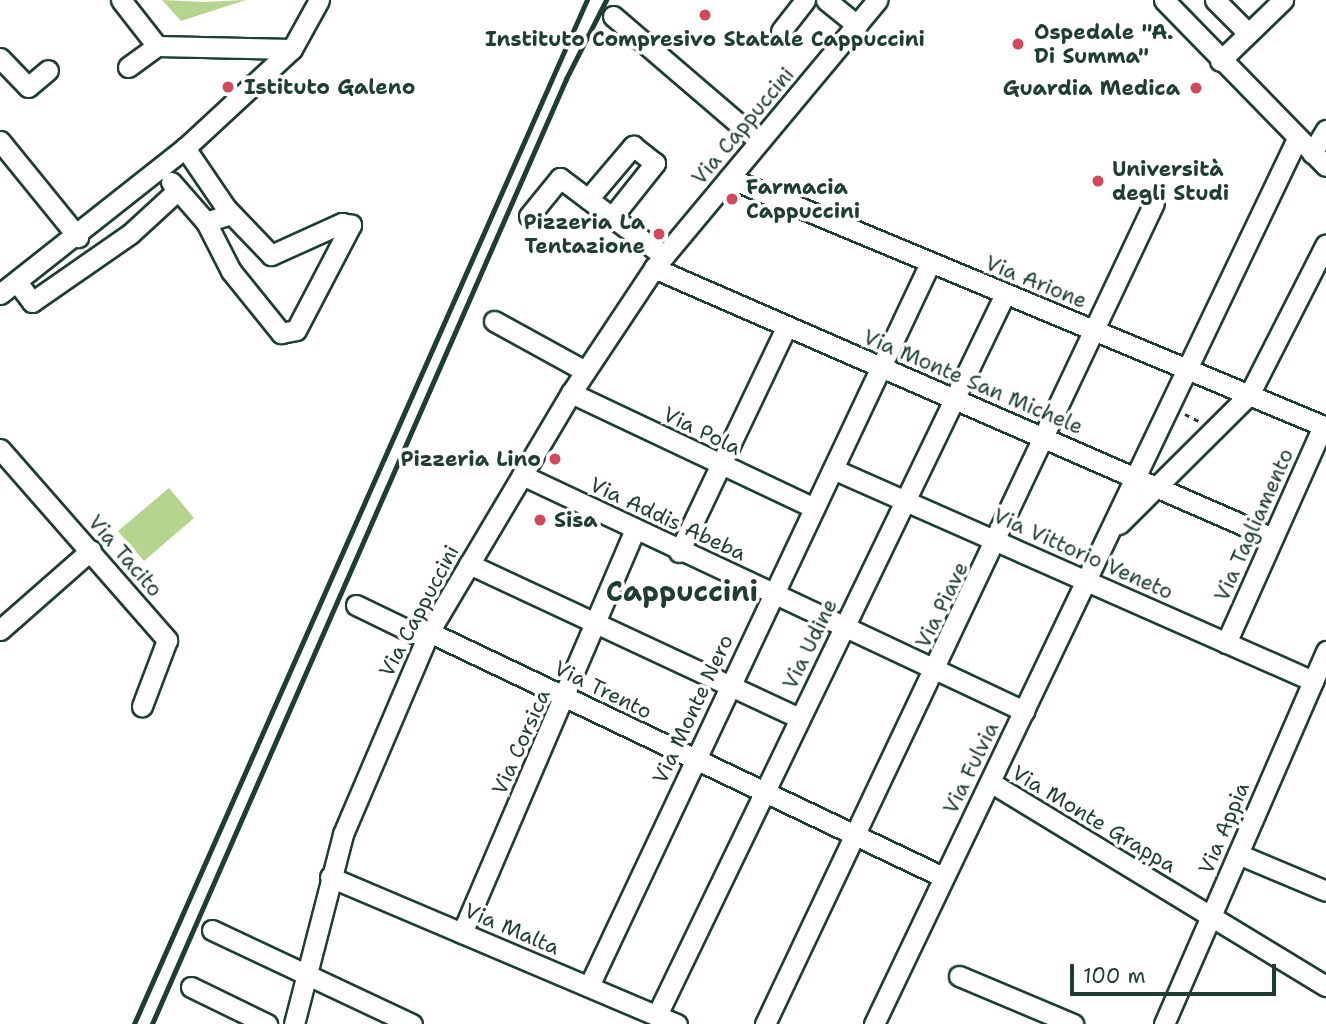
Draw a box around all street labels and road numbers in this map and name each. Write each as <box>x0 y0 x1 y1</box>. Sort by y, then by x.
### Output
street label: Via Cappuccini <box>687 62 799 190</box>
street label: Via Arione <box>982 250 1090 314</box>
street label: Via Monte San Michele <box>859 324 1087 440</box>
street label: Via Pola <box>659 401 745 461</box>
street label: Via Tagliamento <box>1209 445 1299 605</box>
street label: Via Addis Abeba <box>586 472 750 566</box>
street label: Via Vittorio Veneto <box>989 503 1177 605</box>
street label: Via Tacito <box>83 510 167 602</box>
street label: Via Cappuccini <box>374 541 464 681</box>
street label: Via Piave <box>910 558 974 652</box>
street label: Via Udine <box>777 595 843 693</box>
street label: Via Monte Nero <box>647 630 739 788</box>
street label: Via Trento <box>550 656 656 724</box>
street label: Via Corsica <box>487 685 555 799</box>
street label: Via Fulvia <box>938 718 1004 818</box>
street label: Via Monte Grappa <box>1007 760 1181 878</box>
street label: Via Appia <box>1193 778 1255 878</box>
street label: Via Malta <box>461 898 563 960</box>

